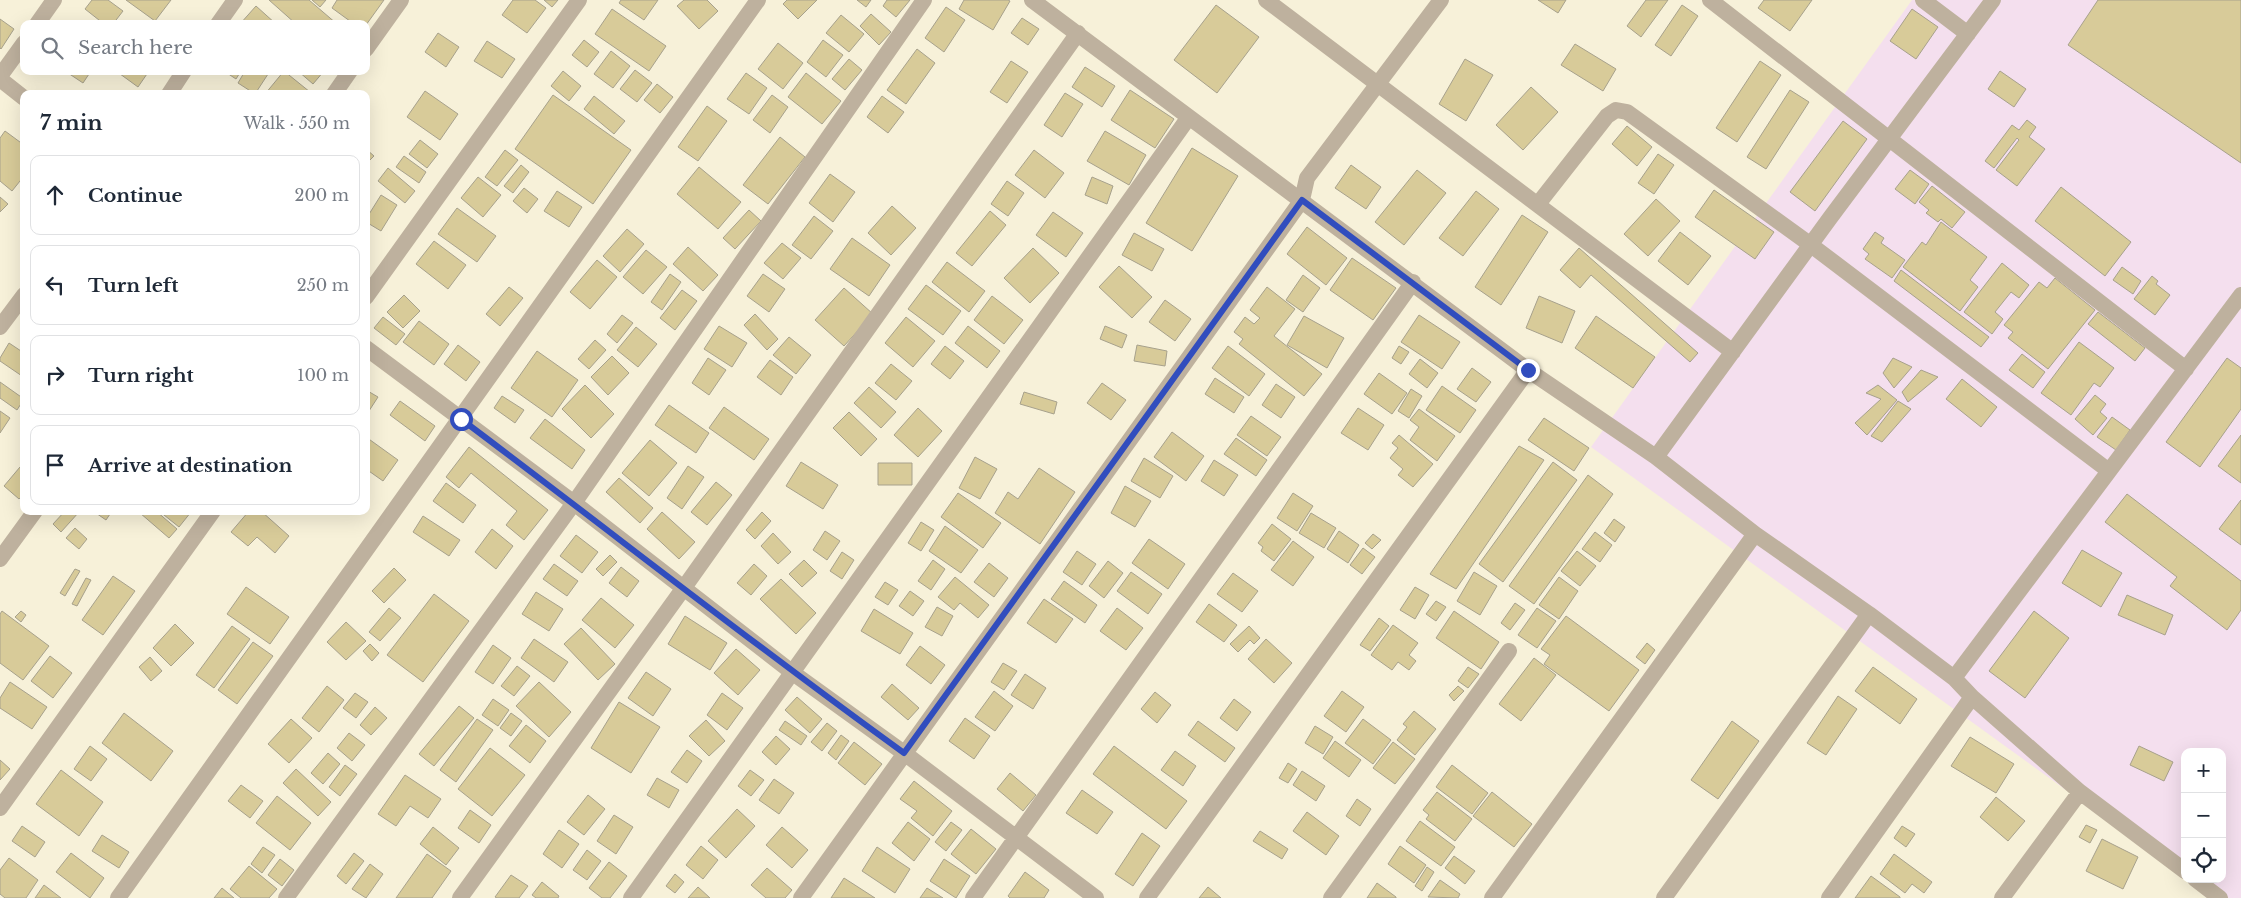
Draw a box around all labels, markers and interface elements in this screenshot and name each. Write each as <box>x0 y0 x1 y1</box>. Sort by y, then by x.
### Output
search box <box>20 20 370 75</box>
icon: search <box>38 34 66 62</box>
text: Search here <box>78 36 193 59</box>
text: 7 min <box>40 110 103 136</box>
text: Walk · 550 m <box>244 113 350 133</box>
icon: ahead <box>41 181 69 209</box>
text: Continue <box>88 184 183 207</box>
text: 200 m <box>295 185 349 205</box>
icon: left <box>41 271 69 299</box>
text: Turn left <box>88 274 179 297</box>
text: 250 m <box>297 275 349 295</box>
route end <box>1517 359 1540 382</box>
icon: right <box>41 361 69 389</box>
text: Turn right <box>88 364 194 387</box>
text: 100 m <box>297 365 349 385</box>
route start <box>450 408 473 431</box>
icon: arrive <box>41 451 69 479</box>
text: Arrive at destination <box>88 454 292 477</box>
map controls <box>2181 748 2226 883</box>
button: + <box>2181 748 2226 793</box>
button: − <box>2181 793 2226 838</box>
button: locate <box>2181 838 2226 883</box>

